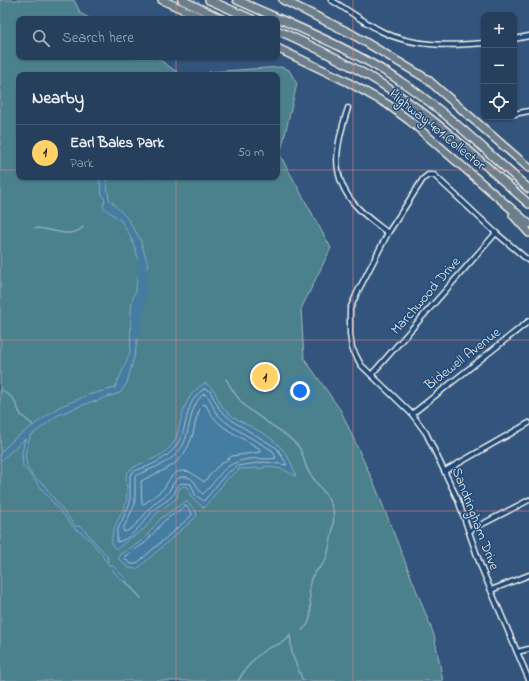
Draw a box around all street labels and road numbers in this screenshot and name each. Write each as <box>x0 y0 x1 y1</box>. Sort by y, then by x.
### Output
street label: Highway 401 Collector <box>384 84 490 177</box>
street label: Marchwood Drive <box>386 252 466 340</box>
street label: Bidewell Avenue <box>420 322 506 396</box>
street label: Sandringham Drive <box>445 465 505 574</box>

